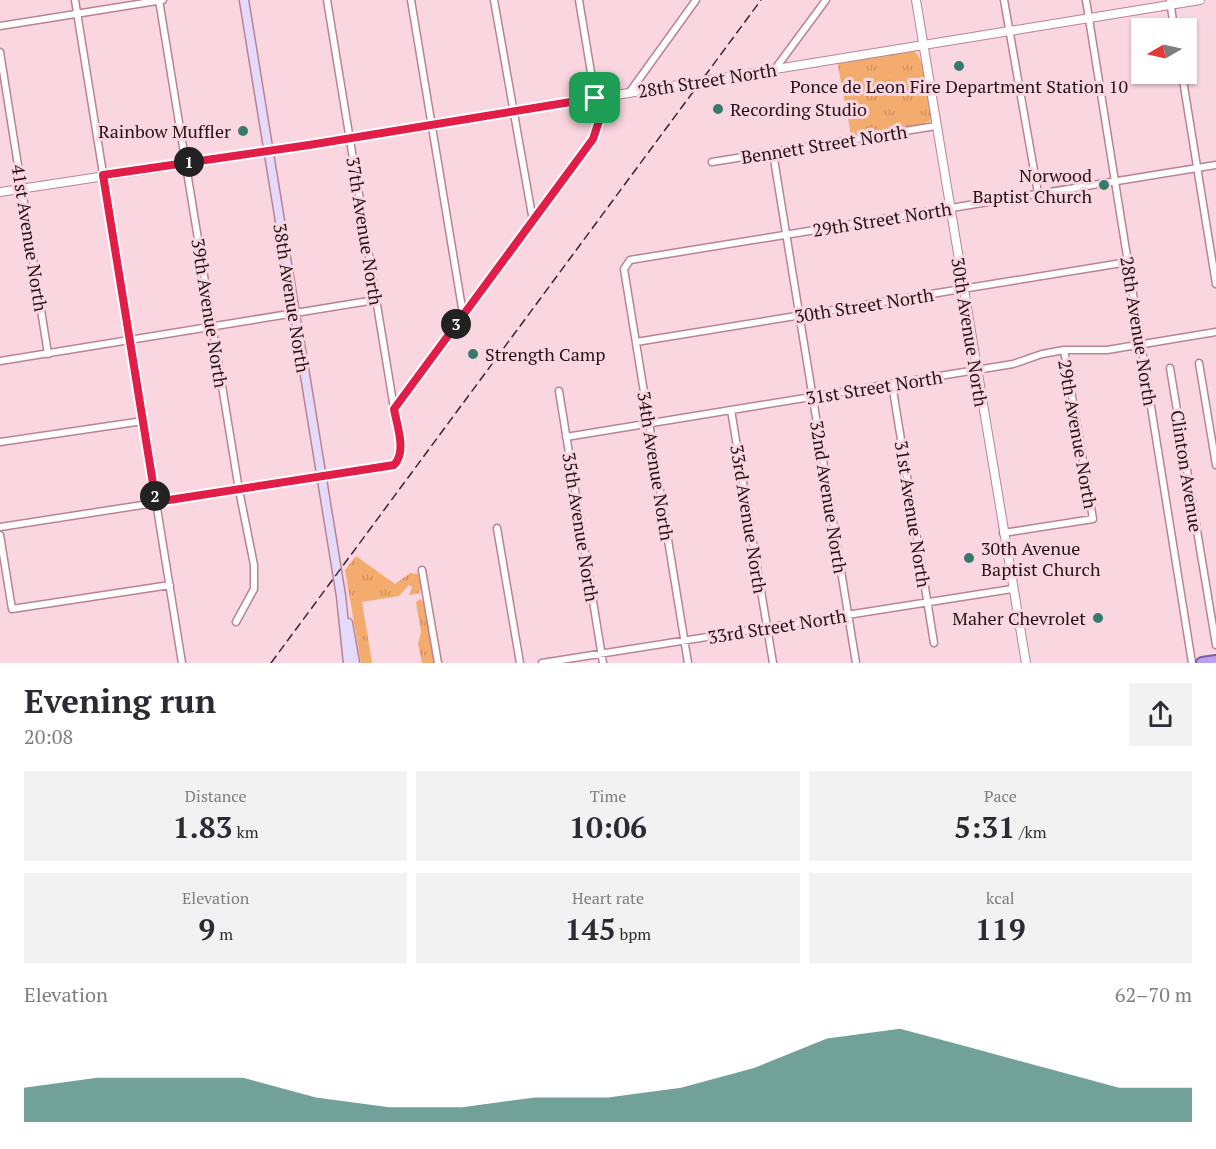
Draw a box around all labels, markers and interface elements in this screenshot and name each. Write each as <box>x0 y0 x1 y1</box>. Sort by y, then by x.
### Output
north arrow <box>1131 18 1197 84</box>
map controls <box>1131 18 1197 84</box>
street label: 28th Street North <box>636 57 779 103</box>
marker: Ponce de Leon Fire Department Station 10 <box>952 59 966 73</box>
pin <box>569 72 620 123</box>
place label: Ponce de Leon Fire Department Station 10 <box>790 74 1128 98</box>
icon: arrive <box>578 81 611 114</box>
place label: Recording Studio <box>730 97 867 121</box>
marker: Recording Studio <box>711 102 725 116</box>
place label: Rainbow Muffler <box>98 119 231 143</box>
street label: Bennett Street North <box>739 119 909 169</box>
marker: Rainbow Muffler <box>236 124 250 138</box>
pin: 1 <box>174 147 204 177</box>
text: 1 <box>184 151 194 173</box>
street label: 37th Avenue North <box>341 155 389 308</box>
street label: 41st Avenue North <box>7 163 54 314</box>
place label: Norwood Baptist Church <box>973 163 1092 208</box>
marker: Norwood Baptist Church <box>1097 178 1111 192</box>
street label: 29th Street North <box>811 196 954 242</box>
street label: 38th Avenue North <box>268 222 316 375</box>
street label: 39th Avenue North <box>186 237 234 390</box>
street label: 28th Avenue North <box>1115 255 1163 408</box>
street label: 30th Avenue North <box>946 256 994 409</box>
street label: 30th Street North <box>793 282 936 328</box>
pin: 3 <box>441 309 471 339</box>
text: 3 <box>451 313 461 335</box>
place label: Strength Camp <box>485 342 605 366</box>
marker: Strength Camp <box>466 347 480 361</box>
street label: 29th Avenue North <box>1053 358 1103 511</box>
street label: 31st Street North <box>804 364 944 410</box>
street label: 34th Avenue North <box>632 390 680 543</box>
street label: Clinton Avenue <box>1165 408 1209 534</box>
street label: 32nd Avenue North <box>805 419 853 576</box>
street label: 31st Avenue North <box>890 439 937 590</box>
street label: 33rd Avenue North <box>725 443 773 596</box>
street label: 35th Avenue North <box>557 451 605 604</box>
pin: 2 <box>140 481 170 511</box>
text: 2 <box>150 485 160 507</box>
place label: 30th Avenue Baptist Church <box>981 536 1101 581</box>
marker: 30th Avenue Baptist Church <box>962 551 976 565</box>
street label: 33rd Street North <box>706 603 849 649</box>
place label: Maher Chevrolet <box>952 606 1086 630</box>
marker: Maher Chevrolet <box>1091 611 1105 625</box>
text: Evening run <box>24 679 216 722</box>
button: share <box>1129 683 1192 746</box>
text: 20:08 <box>24 723 73 750</box>
text: Distance <box>185 785 247 807</box>
text: Time <box>590 785 626 807</box>
text: Pace <box>984 785 1017 807</box>
text: 1.83 <box>173 807 233 847</box>
text: 10:06 <box>569 807 647 847</box>
text: 5:31 <box>954 807 1015 847</box>
text: km <box>233 821 259 843</box>
text: /km <box>1015 821 1047 843</box>
text: Elevation <box>182 887 249 909</box>
text: Heart rate <box>572 887 644 909</box>
text: kcal <box>986 887 1015 909</box>
text: 9 <box>198 909 215 949</box>
text: 145 <box>565 909 616 949</box>
text: 119 <box>975 909 1026 949</box>
text: m <box>215 923 233 945</box>
text: bpm <box>616 923 651 945</box>
text: Elevation <box>24 981 108 1008</box>
text: 62–70 m <box>1115 981 1192 1008</box>

